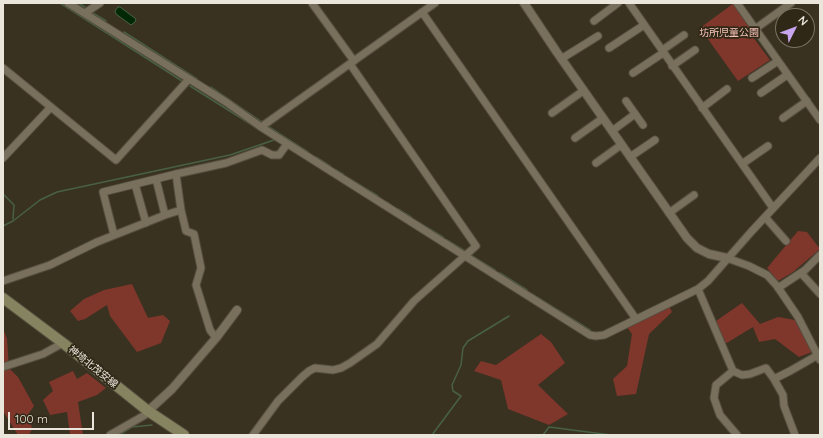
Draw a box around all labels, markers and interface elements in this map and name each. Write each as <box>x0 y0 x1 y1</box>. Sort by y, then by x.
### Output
north arrow <box>775 8 815 48</box>
text: N <box>795 13 811 28</box>
park label: 坊所児童公園 <box>699 27 759 39</box>
street label: 神埼北茂安線 <box>66 343 120 391</box>
scale bar <box>10 404 96 430</box>
text: 100 m <box>15 411 48 426</box>

